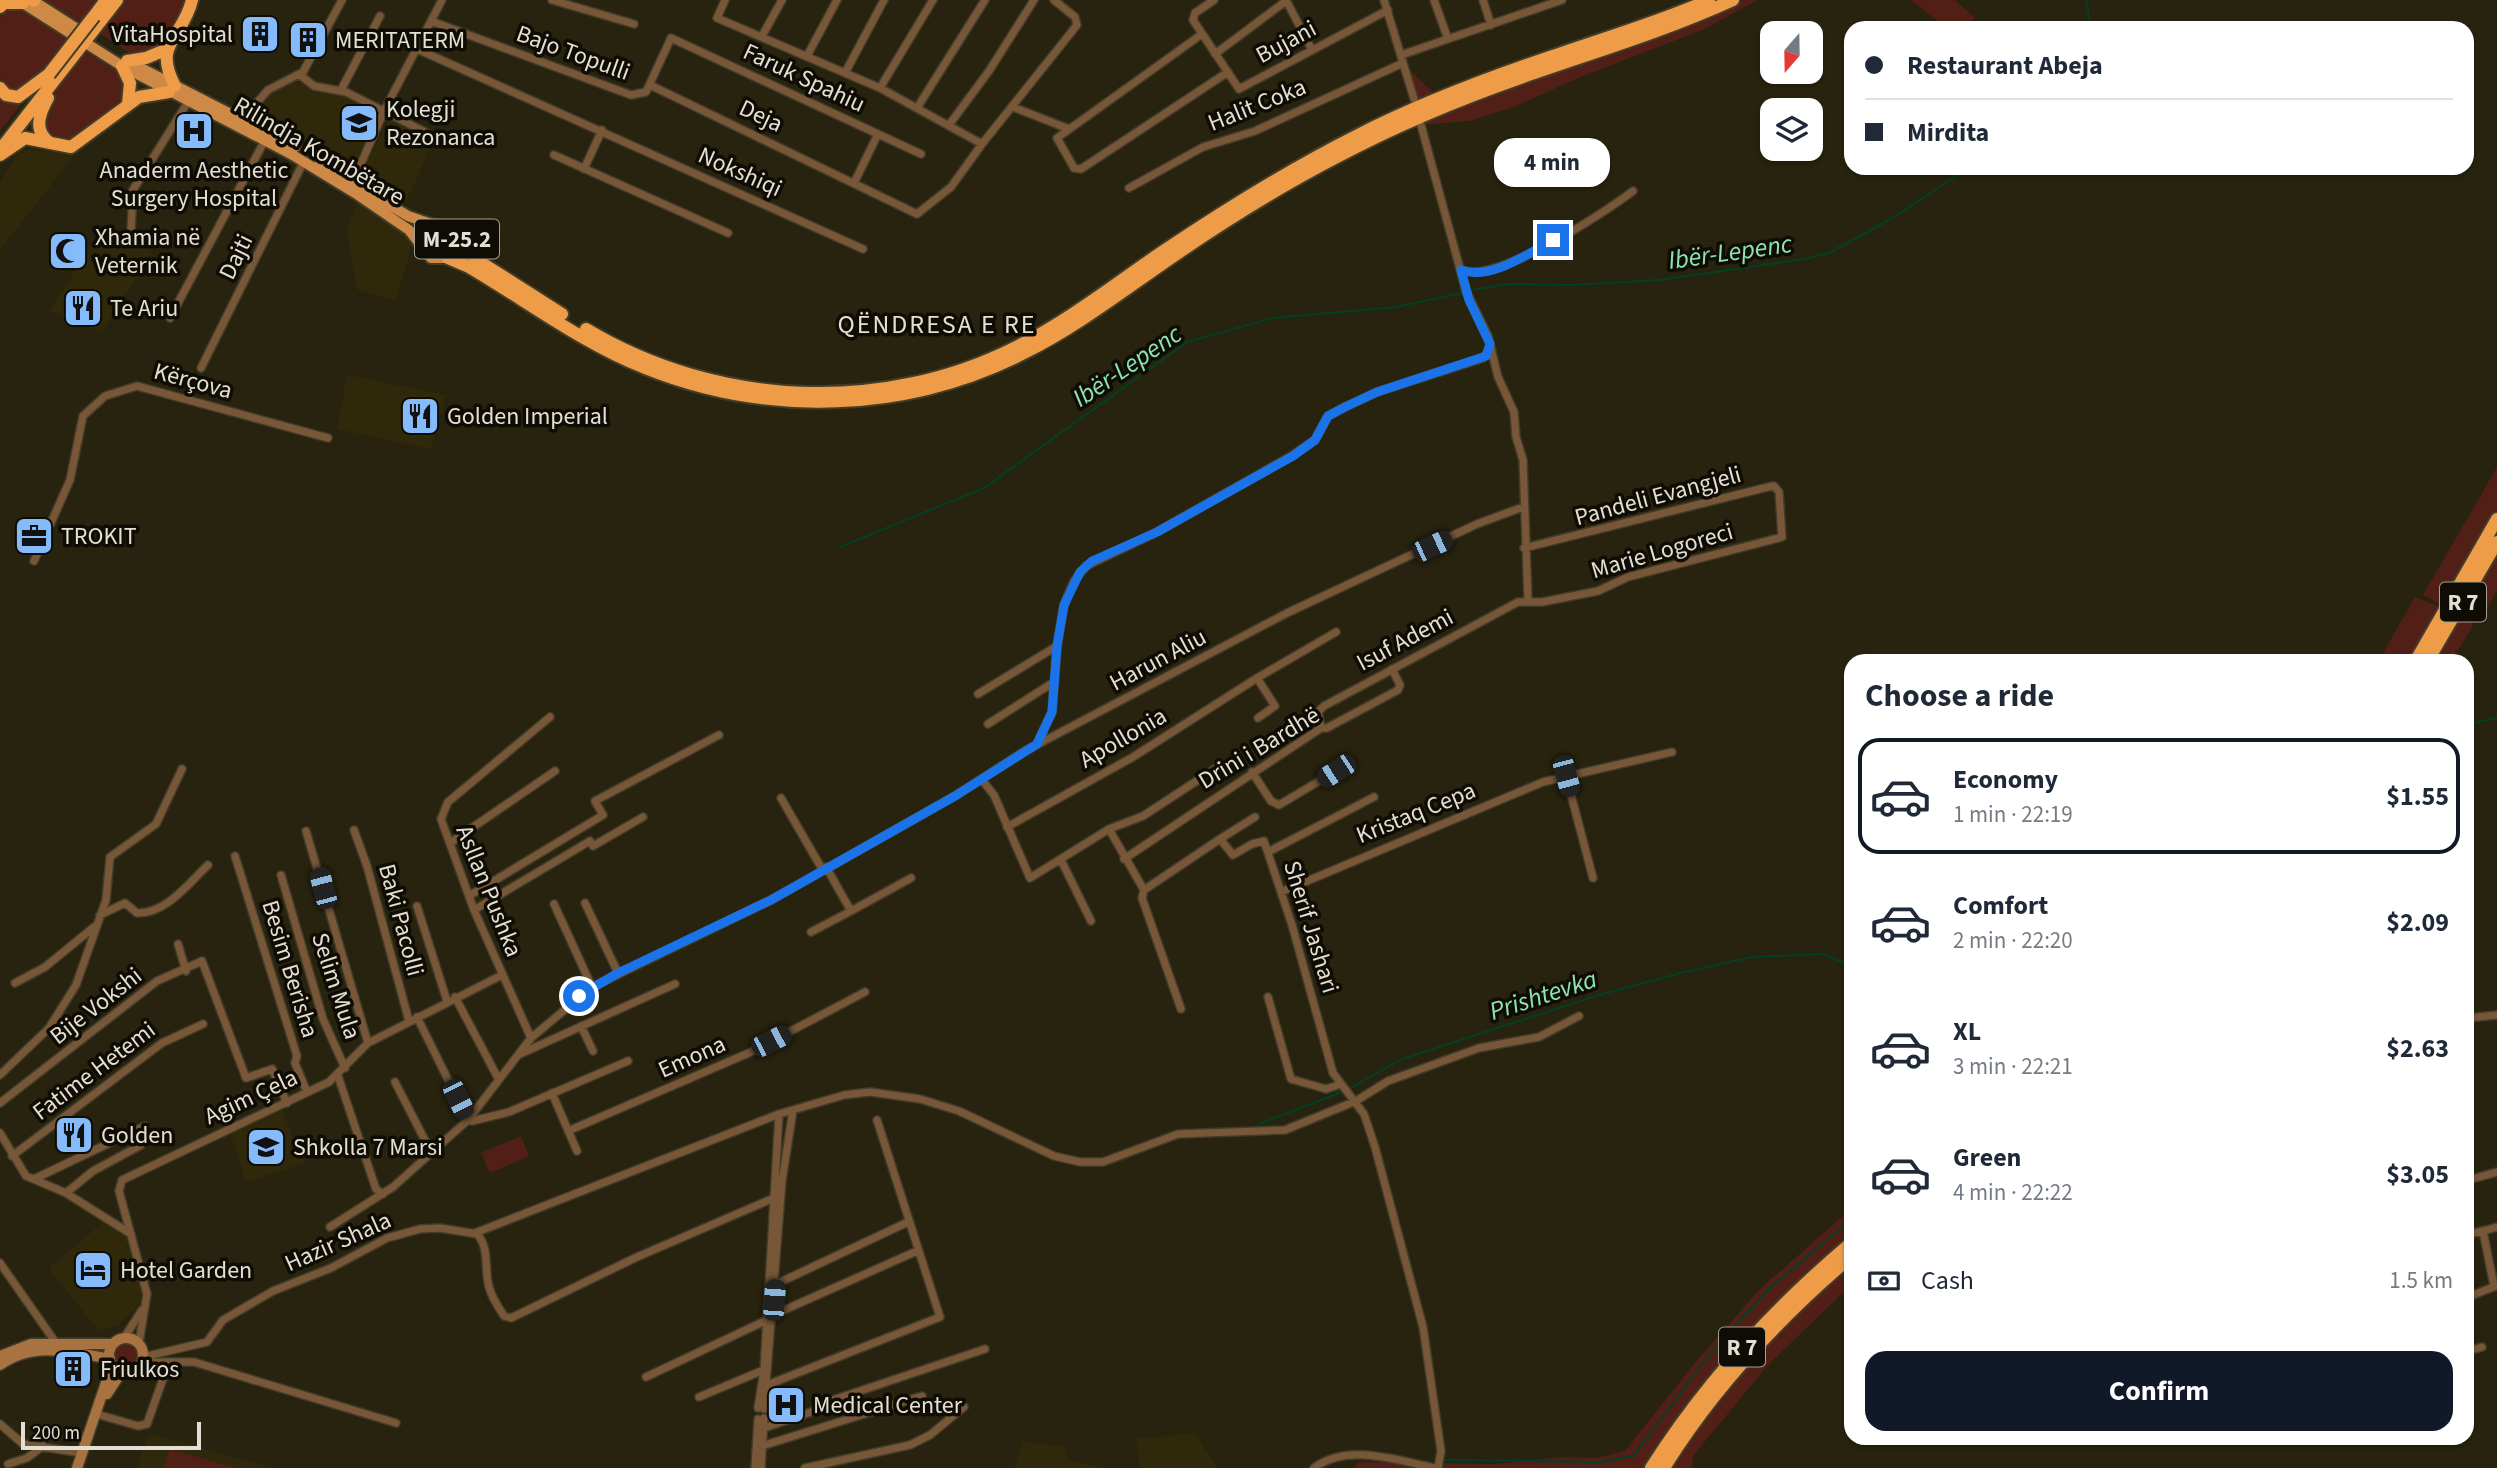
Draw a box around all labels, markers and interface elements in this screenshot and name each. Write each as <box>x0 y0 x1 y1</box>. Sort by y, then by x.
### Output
street label: Bujani <box>1249 11 1323 73</box>
building icon: VitaHospital <box>239 13 281 55</box>
street label: Bajo Topulli <box>511 16 635 90</box>
place label: VitaHospital <box>111 17 233 52</box>
building icon: MERITATERM <box>287 19 329 61</box>
north arrow <box>1760 21 1824 84</box>
map controls <box>1760 21 1823 161</box>
place label: MERITATERM <box>335 23 465 58</box>
street label: Faruk Spahiu <box>737 34 871 122</box>
text: Restaurant Abeja <box>1907 47 2103 84</box>
street label: Halit Coka <box>1203 69 1311 141</box>
street label: Rilindja Kombëtare <box>227 88 411 214</box>
street label: Deja <box>733 91 789 141</box>
place label: Kolegji Rezonanca <box>386 92 495 155</box>
button: layers <box>1760 98 1823 161</box>
school or university icon: Kolegji Rezonanca <box>338 102 380 144</box>
hospital icon: Anaderm Aesthetic Surgery Hospital <box>173 110 215 152</box>
text: Mirdita <box>1907 114 1989 151</box>
street label: Nokshiqi <box>692 138 788 206</box>
callout: 4 min <box>1495 138 1611 188</box>
text: 4 min <box>1524 146 1580 179</box>
place label: Anaderm Aesthetic Surgery Hospital <box>100 153 288 216</box>
place label: Xhamia në Veternik <box>95 220 200 283</box>
road number: M-25.2 <box>415 220 499 258</box>
route end <box>1537 224 1569 256</box>
water label: Ibër-Lepenc <box>1666 225 1795 279</box>
street label: Dajti <box>210 228 262 286</box>
mosque icon: Xhamia në Veternik <box>47 230 89 272</box>
restaurant icon: Te Ariu <box>62 287 104 329</box>
place label: Te Ariu <box>110 291 178 326</box>
district label: QËNDRESA E RE <box>838 306 1036 343</box>
water label: Ibër-Lepenc <box>1065 315 1190 416</box>
street label: Kërçova <box>150 354 236 408</box>
restaurant icon: Golden Imperial <box>399 395 441 437</box>
place label: Golden Imperial <box>447 399 608 434</box>
street label: Pandeli Evangjeli <box>1571 457 1745 535</box>
street label: Marie Logoreci <box>1587 514 1737 588</box>
office icon: TROKIT <box>13 515 55 557</box>
place label: TROKIT <box>61 519 137 554</box>
car <box>1409 528 1456 564</box>
road number: R 7 <box>2440 582 2486 622</box>
street label: Isuf Ademi <box>1350 600 1460 680</box>
street label: Harun Aliu <box>1103 620 1213 700</box>
text: Choose a ride <box>1865 673 2054 719</box>
street label: Drini i Bardhë <box>1192 698 1326 798</box>
street label: Apollonia <box>1073 699 1173 777</box>
car <box>1313 751 1360 791</box>
car <box>1551 753 1582 799</box>
text: Economy <box>1953 761 2058 798</box>
icon: car <box>1869 765 1932 828</box>
street label: Kristaq Cepa <box>1351 773 1481 853</box>
text: $1.55 <box>2386 778 2449 815</box>
text: 1 min · 22:19 <box>1953 798 2073 831</box>
street label: Asllan Pushka <box>447 820 531 962</box>
street label: Sherif Jashari <box>1274 856 1348 998</box>
street label: Baki Pacolli <box>369 860 433 980</box>
car <box>308 865 339 911</box>
text: Comfort <box>1953 887 2048 924</box>
icon: car <box>1869 891 1932 954</box>
street label: Besim Berisha <box>252 896 328 1042</box>
text: $2.09 <box>2386 904 2449 941</box>
text: 2 min · 22:20 <box>1953 924 2073 957</box>
street label: Selim Mula <box>302 928 370 1044</box>
street label: Bije Vokshi <box>42 959 150 1053</box>
water label: Prishtevka <box>1484 960 1602 1030</box>
route start <box>563 980 595 1012</box>
street label: Fatime Hetemi <box>25 1013 163 1129</box>
text: XL <box>1953 1013 1981 1050</box>
icon: car <box>1869 1017 1932 1080</box>
car <box>748 1022 795 1060</box>
street label: Emona <box>653 1027 731 1087</box>
text: $2.63 <box>2386 1030 2449 1067</box>
text: 3 min · 22:21 <box>1953 1050 2073 1083</box>
street label: Agim Çela <box>198 1060 304 1134</box>
car <box>440 1076 477 1122</box>
restaurant icon: Golden <box>53 1114 95 1156</box>
place label: Golden <box>101 1118 173 1153</box>
school or university icon: Shkolla 7 Marsi <box>245 1126 287 1168</box>
place label: Shkolla 7 Marsi <box>293 1130 443 1165</box>
text: Green <box>1953 1139 2021 1176</box>
icon: car <box>1869 1143 1932 1206</box>
text: $3.05 <box>2386 1156 2449 1193</box>
text: 4 min · 22:22 <box>1953 1176 2073 1209</box>
street label: Hazir Shala <box>279 1203 397 1281</box>
hotel icon: Hotel Garden <box>72 1249 114 1291</box>
place label: Hotel Garden <box>120 1253 252 1288</box>
icon: cash <box>1865 1262 1903 1300</box>
text: Cash <box>1921 1262 1974 1299</box>
text: 1.5 km <box>2389 1264 2453 1297</box>
car <box>763 1278 786 1322</box>
road number: R 7 <box>1719 1328 1765 1366</box>
building icon: Friulkos <box>52 1348 94 1390</box>
button: Confirm <box>1865 1351 2453 1431</box>
place label: Friulkos <box>100 1352 179 1387</box>
hospital icon: Medical Center <box>765 1384 807 1426</box>
place label: Medical Center <box>813 1388 963 1423</box>
scale bar <box>21 1419 201 1451</box>
text: 200 m <box>32 1420 80 1447</box>

